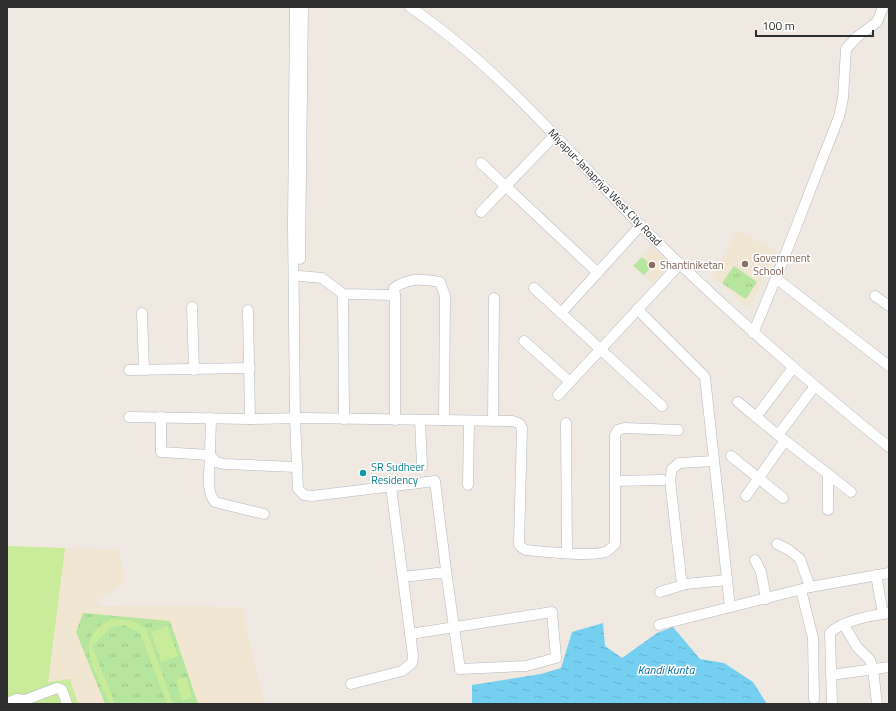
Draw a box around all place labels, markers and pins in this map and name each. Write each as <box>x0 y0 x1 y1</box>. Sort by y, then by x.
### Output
place label: Government School <box>753 250 811 279</box>
place label: Shantiniketan <box>660 257 724 273</box>
marker: Government School <box>740 259 750 269</box>
marker: Shantiniketan <box>647 260 657 270</box>
place label: SR Sudheer Residency <box>371 459 425 488</box>
marker: SR Sudheer Residency <box>358 468 368 478</box>

